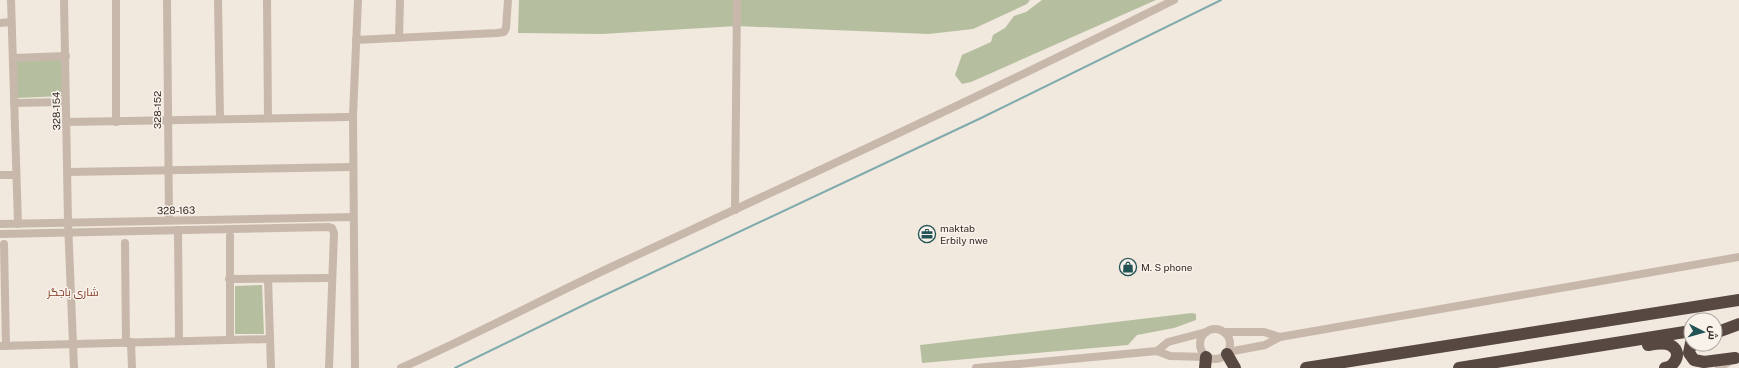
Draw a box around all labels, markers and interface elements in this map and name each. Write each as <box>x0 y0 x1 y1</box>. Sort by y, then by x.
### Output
street label: 328-152 <box>151 91 163 129</box>
street label: 328-154 <box>50 92 62 130</box>
street label: 328-163 <box>157 204 195 216</box>
place label: maktab Erbily nwe <box>940 222 988 246</box>
office icon: maktab Erbily nwe <box>917 224 937 244</box>
shop icon: M. S phone <box>1118 257 1138 277</box>
place label: M. S phone <box>1141 261 1193 273</box>
district label: شاری باجگر <box>46 286 99 299</box>
north arrow <box>1683 312 1723 352</box>
text: ش <box>1705 325 1720 341</box>

